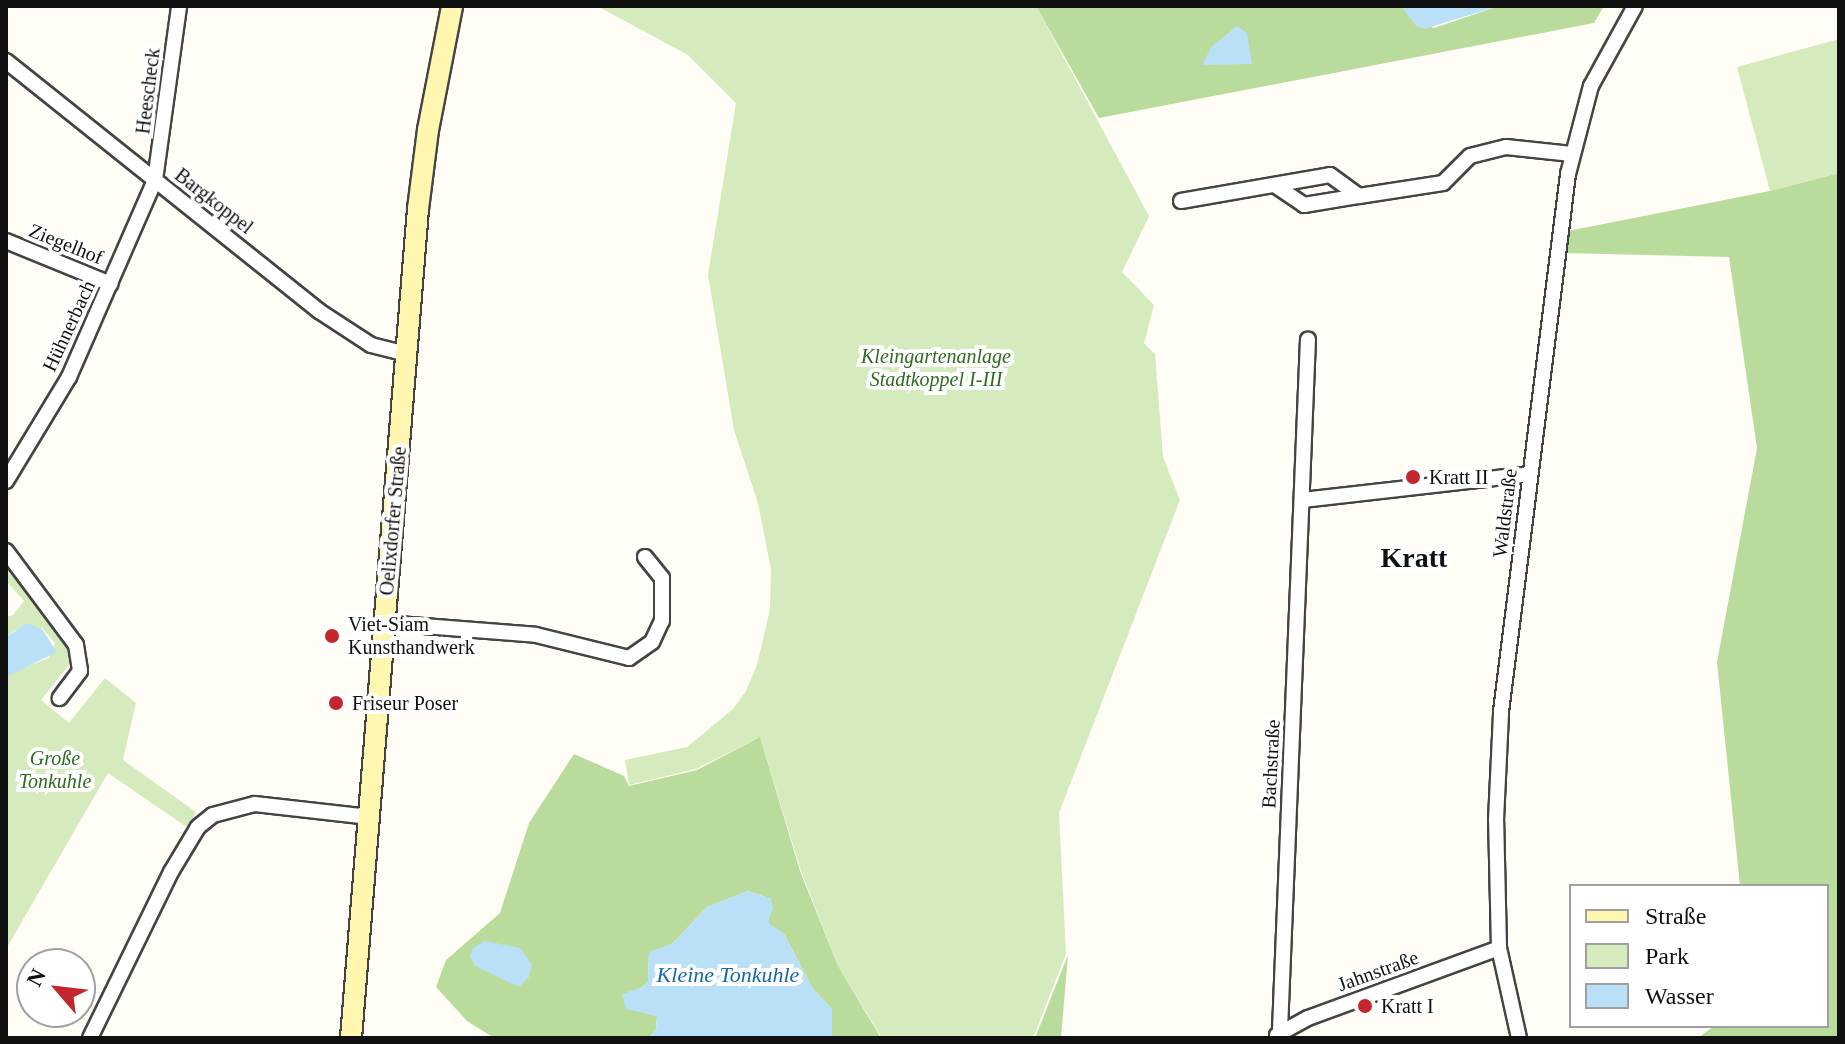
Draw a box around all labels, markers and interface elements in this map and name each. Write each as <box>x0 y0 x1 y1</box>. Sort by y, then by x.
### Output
street label: Heescheck <box>131 47 165 135</box>
street label: Bargkoppel <box>170 163 258 239</box>
street label: Ziegelhof <box>25 218 107 270</box>
street label: Hühnerbach <box>37 277 101 375</box>
park label: Kleingartenanlage Stadtkoppel I-III <box>861 344 1011 391</box>
street label: Oelixdorfer Straße <box>375 446 411 596</box>
place label: Kratt II <box>1429 465 1488 489</box>
street label: Waldstraße <box>1488 467 1522 559</box>
marker: Kratt II <box>1404 468 1422 486</box>
district label: Kratt <box>1381 541 1447 575</box>
place label: Viet-Siam Kunsthandwerk <box>348 612 475 659</box>
marker: Viet-Siam Kunsthandwerk <box>323 627 341 645</box>
place label: Friseur Poser <box>352 691 458 715</box>
marker: Friseur Poser <box>327 694 345 712</box>
street label: Bachstraße <box>1257 719 1285 809</box>
park label: Große Tonkuhle <box>19 746 91 793</box>
legend <box>1569 884 1829 1028</box>
text: Straße <box>1645 903 1706 929</box>
text: Park <box>1645 943 1689 969</box>
street label: Jahnstraße <box>1334 945 1422 997</box>
north arrow <box>16 948 96 1028</box>
water label: Kleine Tonkuhle <box>657 962 799 988</box>
text: N <box>21 965 51 990</box>
text: Wasser <box>1645 983 1714 1009</box>
place label: Kratt I <box>1381 994 1434 1018</box>
marker: Kratt I <box>1356 997 1374 1015</box>

